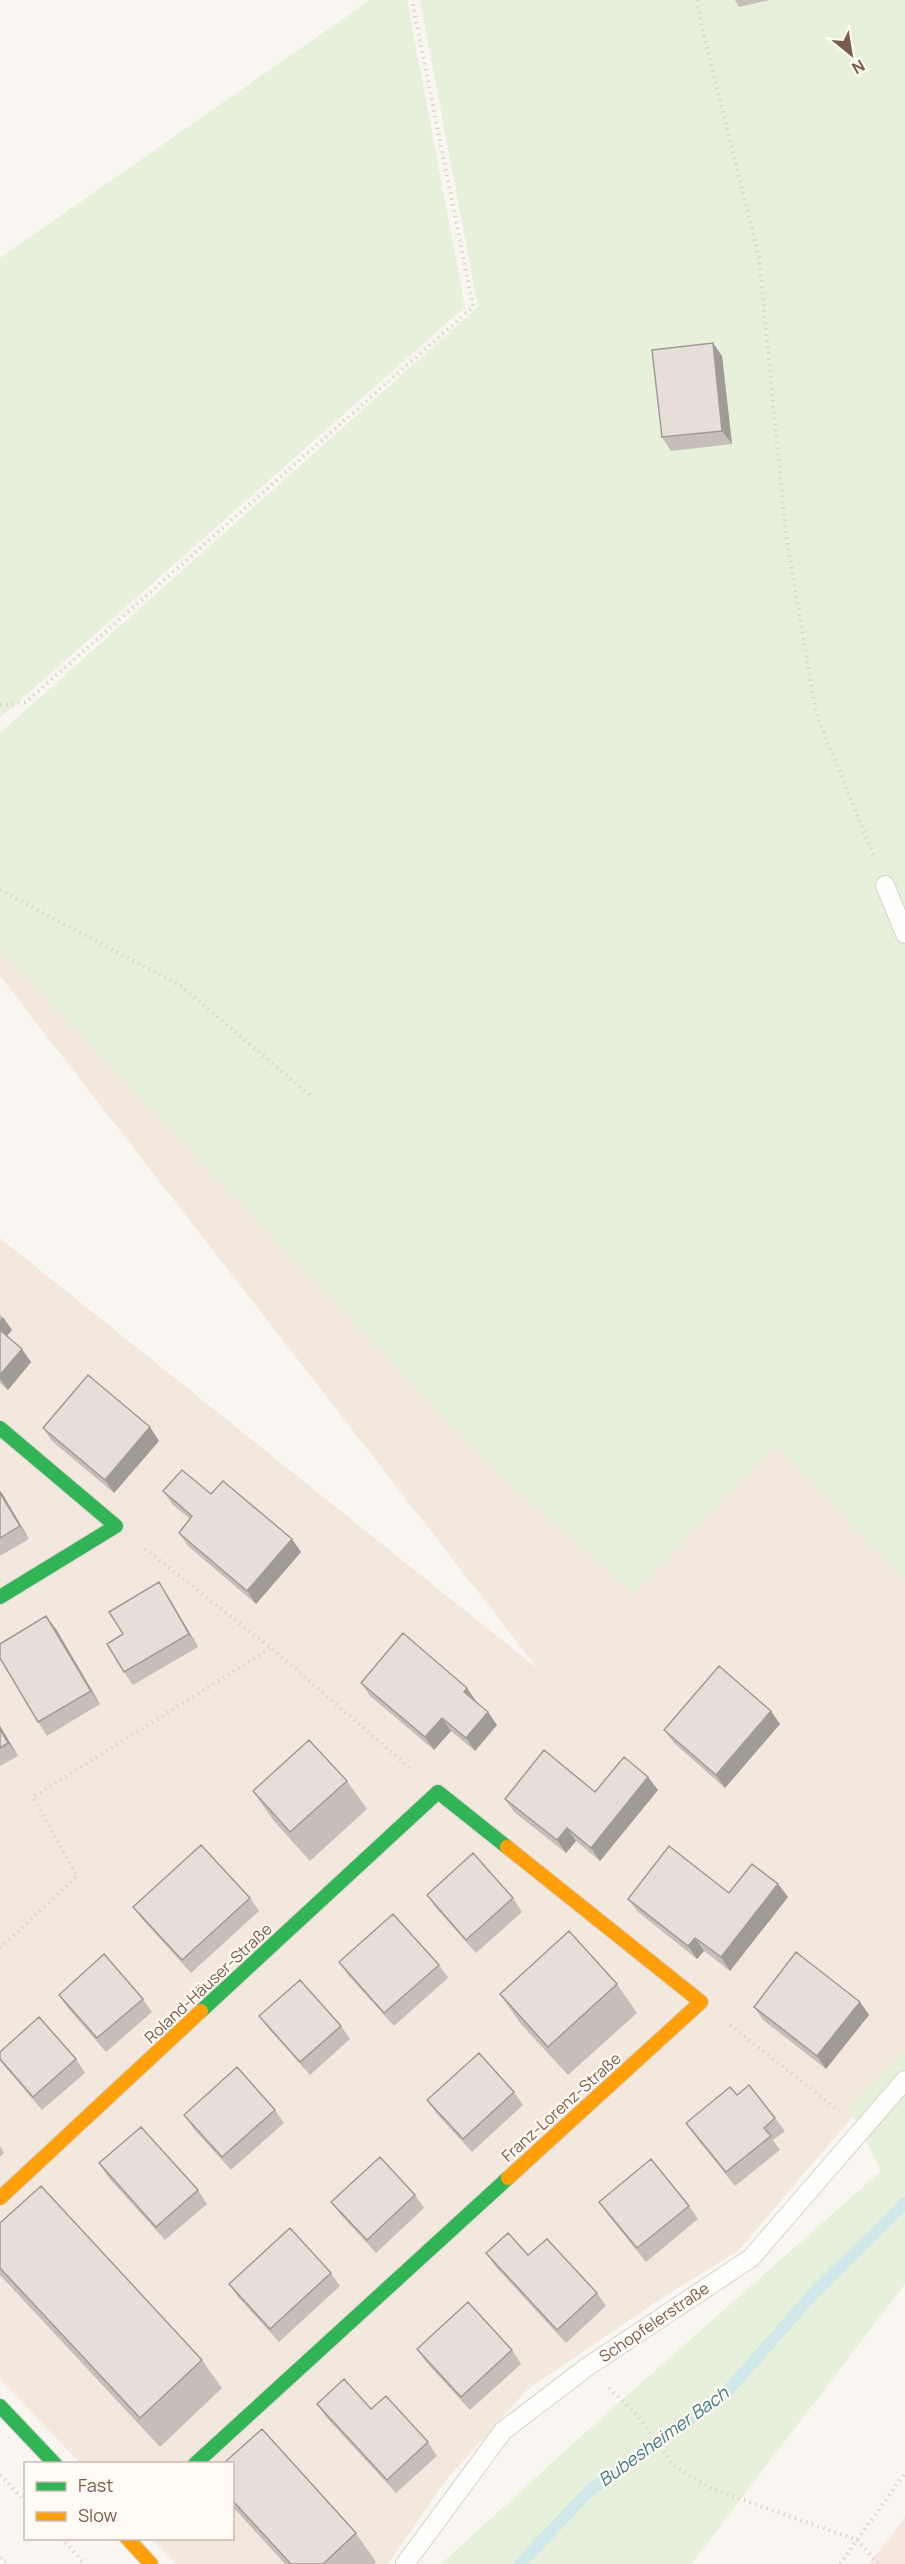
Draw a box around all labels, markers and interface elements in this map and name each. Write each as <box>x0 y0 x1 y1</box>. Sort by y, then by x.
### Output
north arrow <box>821 24 881 84</box>
text: N <box>848 55 869 79</box>
street label: Roland-Häuser-Straße <box>139 1918 277 2048</box>
street label: Franz-Lorenz-Straße <box>497 2047 625 2167</box>
street label: Schopfelerstraße <box>595 2277 713 2367</box>
water label: Bubesheimer Bach <box>593 2380 734 2491</box>
legend <box>24 2462 234 2540</box>
text: Fast <box>78 2473 113 2497</box>
text: Slow <box>78 2503 118 2527</box>

